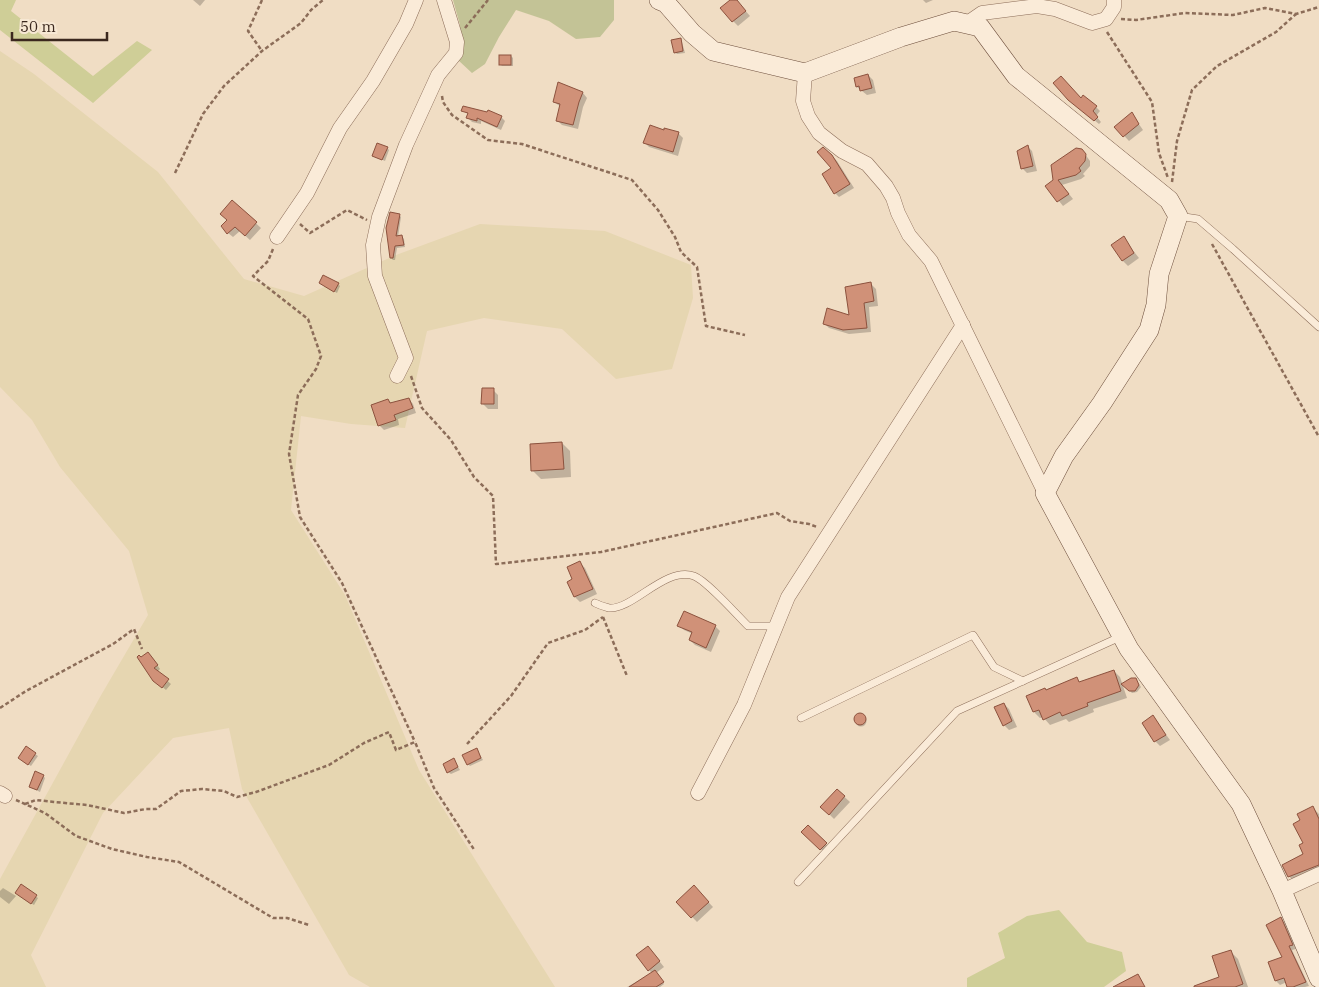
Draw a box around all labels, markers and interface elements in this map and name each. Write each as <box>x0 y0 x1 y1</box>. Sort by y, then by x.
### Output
scale bar <box>12 10 108 42</box>
text: 50 m <box>20 17 56 36</box>

